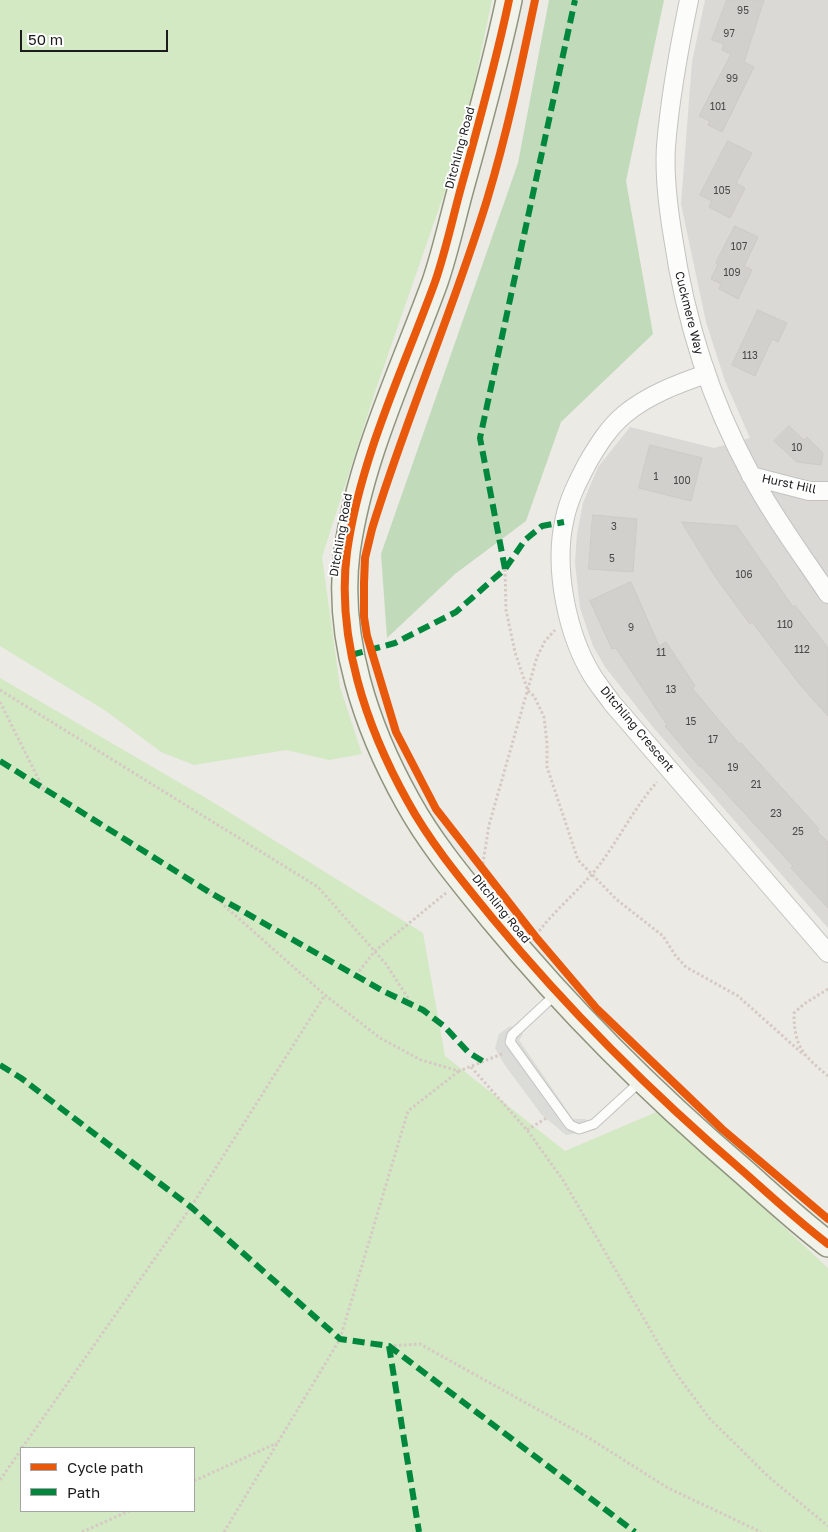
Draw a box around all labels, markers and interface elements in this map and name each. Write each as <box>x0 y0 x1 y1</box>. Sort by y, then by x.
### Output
house number: 95 <box>737 5 749 17</box>
scale bar <box>22 20 170 52</box>
house number: 97 <box>723 28 735 40</box>
text: 50 m <box>28 30 63 48</box>
house number: 99 <box>726 73 738 85</box>
house number: 101 <box>710 101 726 113</box>
street label: Ditchling Road <box>442 105 478 191</box>
house number: 105 <box>714 185 730 197</box>
house number: 107 <box>731 241 747 253</box>
house number: 109 <box>723 267 741 279</box>
street label: Cuckmere Way <box>672 270 706 356</box>
house number: 113 <box>742 350 758 362</box>
house number: 10 <box>791 442 803 454</box>
house number: 1 <box>654 471 658 483</box>
street label: Hurst Hill <box>760 471 818 497</box>
house number: 100 <box>673 475 691 487</box>
street label: Ditchling Road <box>327 492 355 578</box>
house number: 3 <box>611 521 617 533</box>
house number: 5 <box>609 553 615 565</box>
house number: 106 <box>735 569 753 581</box>
house number: 110 <box>777 619 793 631</box>
house number: 9 <box>628 622 634 634</box>
house number: 112 <box>794 644 810 656</box>
house number: 11 <box>656 647 666 659</box>
street label: Ditchling Crescent <box>597 683 677 775</box>
house number: 13 <box>666 684 676 696</box>
house number: 15 <box>686 716 696 728</box>
house number: 17 <box>708 734 718 746</box>
house number: 19 <box>728 762 738 774</box>
house number: 21 <box>751 779 761 791</box>
house number: 23 <box>770 808 782 820</box>
house number: 25 <box>792 826 804 838</box>
street label: Ditchling Road <box>469 872 533 946</box>
legend <box>20 1447 195 1512</box>
text: Cycle path <box>67 1458 143 1476</box>
text: Path <box>67 1483 100 1501</box>

